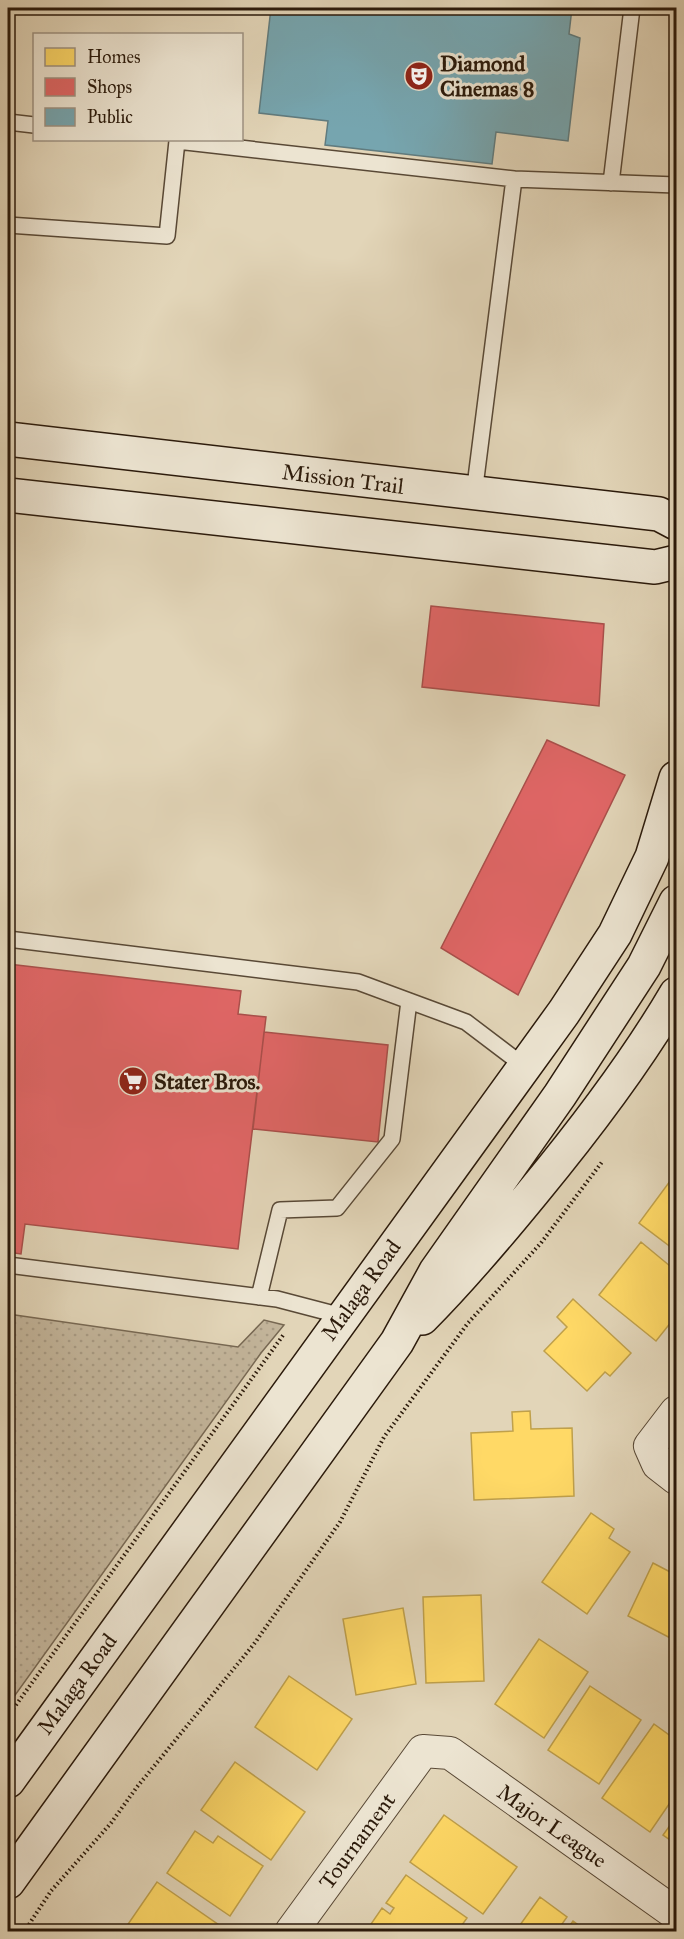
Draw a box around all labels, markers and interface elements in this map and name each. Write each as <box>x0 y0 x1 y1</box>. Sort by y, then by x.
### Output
legend <box>33 33 243 141</box>
text: Homes <box>87 46 141 68</box>
place label: Diamond Cinemas 8 <box>440 50 534 102</box>
theatre icon: Diamond Cinemas 8 <box>403 60 435 92</box>
text: Shops <box>87 76 132 98</box>
text: Public <box>87 106 133 128</box>
street label: Mission Trail <box>280 458 406 500</box>
supermarket icon: Stater Bros. <box>117 1065 149 1097</box>
place label: Stater Bros. <box>154 1068 260 1095</box>
street label: Malaga Road <box>315 1234 407 1346</box>
street label: Malaga Road <box>31 1628 123 1740</box>
street label: Major League <box>492 1778 612 1874</box>
street label: Tournament <box>313 1787 401 1895</box>

